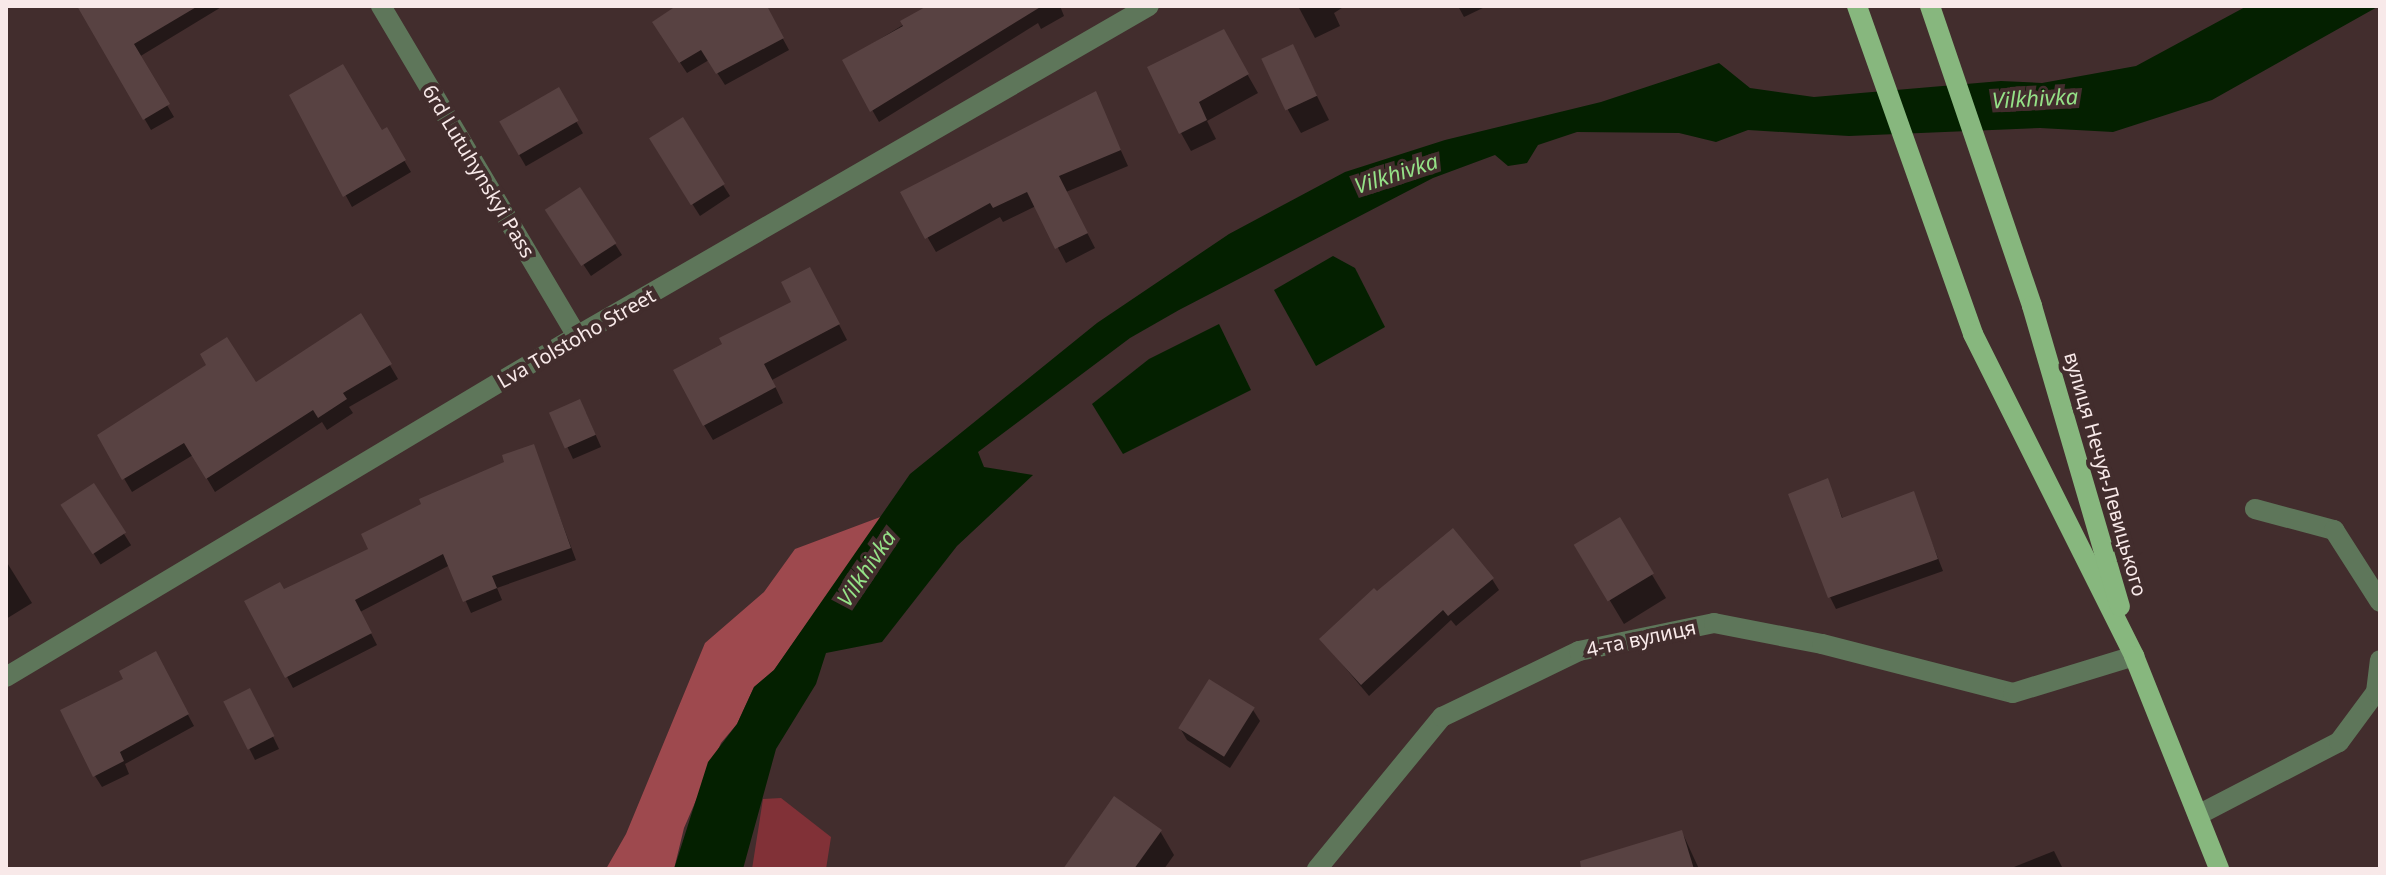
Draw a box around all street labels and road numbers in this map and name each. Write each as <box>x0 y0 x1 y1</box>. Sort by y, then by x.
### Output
street label: 6rd Lutuhynskyi Pass <box>418 80 540 262</box>
street label: Lva Tolstoho Street <box>493 283 659 393</box>
street label: вулиця Нечуя-Левицького <box>2060 349 2152 599</box>
street label: 4-та вулиця <box>1584 615 1698 661</box>

